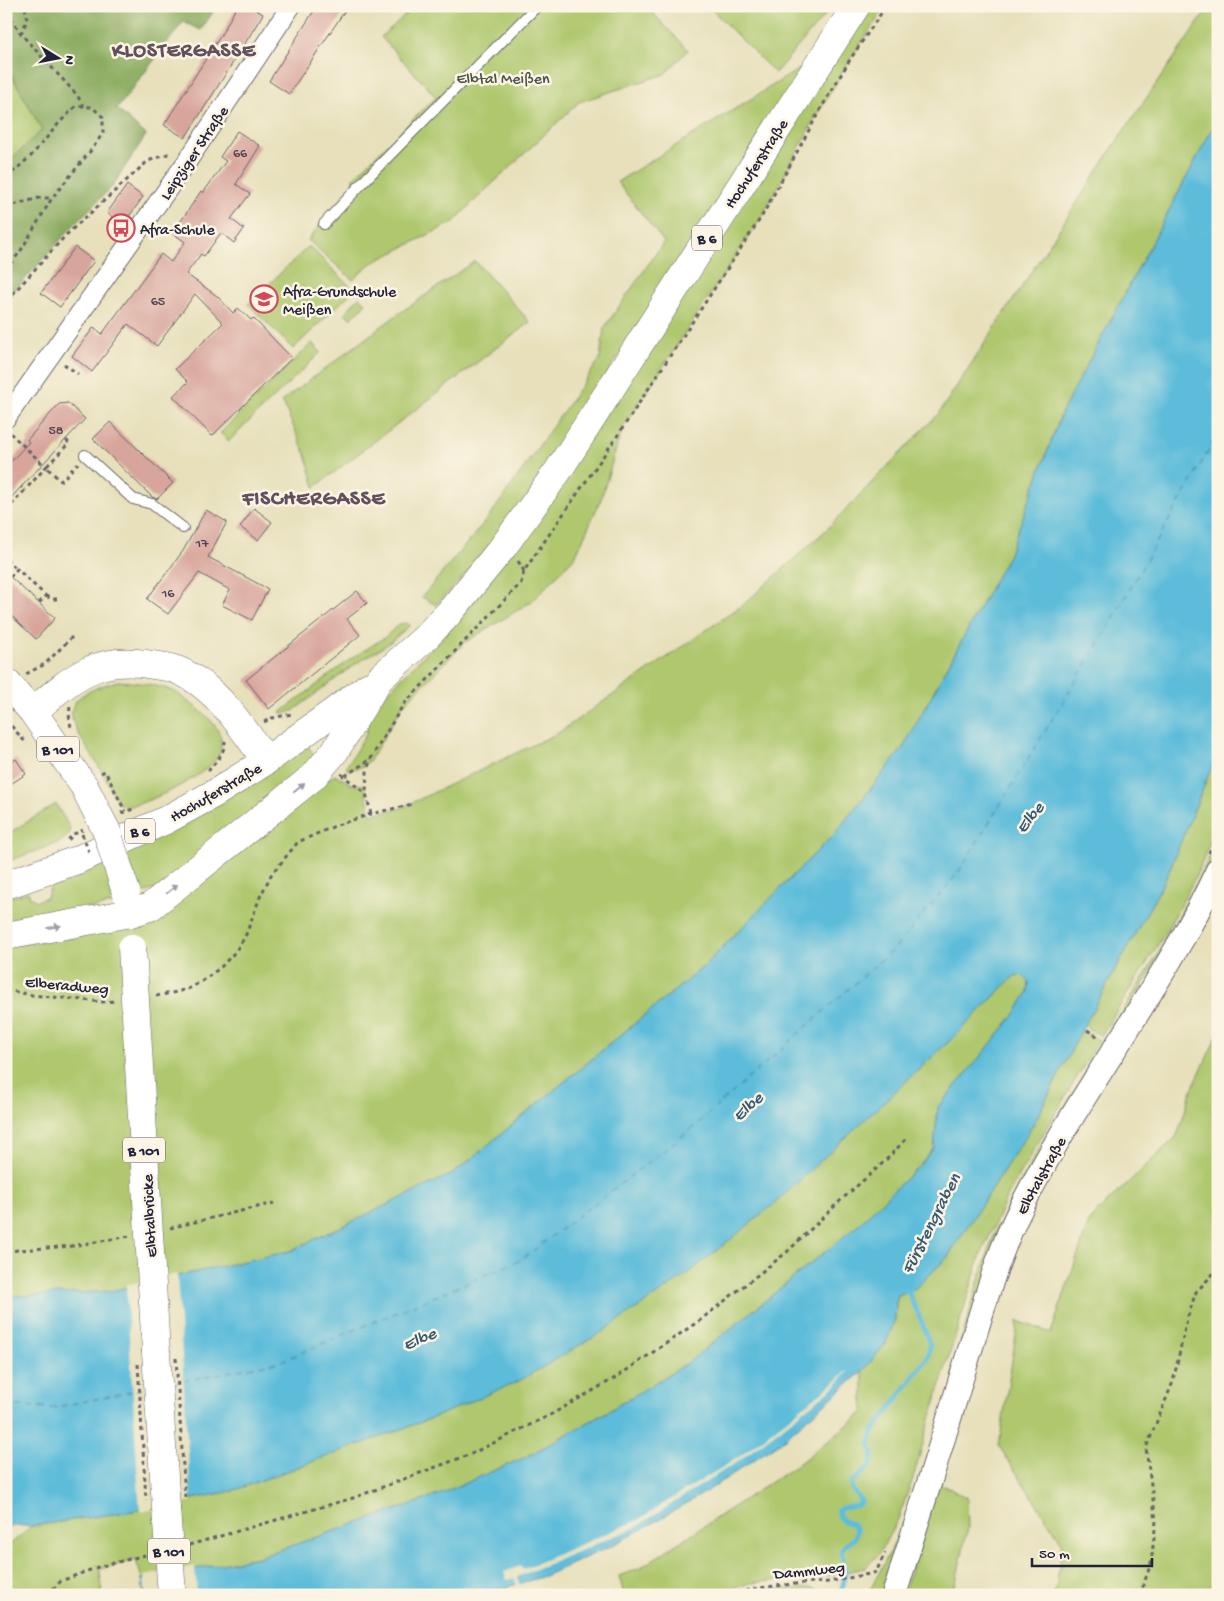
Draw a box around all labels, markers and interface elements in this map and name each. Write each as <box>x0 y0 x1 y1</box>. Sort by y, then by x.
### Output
north arrow <box>32 32 82 82</box>
district label: KLOSTERGASSE <box>111 40 257 65</box>
text: N <box>59 54 78 66</box>
park label: Elbtal Meißen <box>456 71 550 90</box>
street label: Leipziger Straße <box>157 103 235 205</box>
street label: Hochuferstraße <box>722 116 794 213</box>
house number: 66 <box>233 146 248 163</box>
bus stop icon: Afra-Schule <box>106 213 136 243</box>
place label: Afra-Schule <box>140 222 215 241</box>
road number: B 6 <box>692 226 722 250</box>
school or university icon: Afra-Grundschule Meißen <box>249 284 279 314</box>
place label: Afra-Grundschule Meißen <box>283 284 397 321</box>
house number: 65 <box>151 294 165 311</box>
house number: 58 <box>48 423 64 440</box>
district label: FISCHERGASSE <box>241 488 387 513</box>
house number: 17 <box>195 536 209 553</box>
house number: 16 <box>161 586 175 603</box>
road number: B 101 <box>37 736 79 762</box>
street label: Hochuferstraße <box>168 760 267 828</box>
one-way arrow <box>292 782 305 793</box>
water label: Elbe <box>1012 798 1050 838</box>
road number: B 6 <box>125 818 155 844</box>
one-way arrow <box>165 883 178 894</box>
one-way arrow <box>47 923 62 931</box>
street label: Elberadweg <box>24 974 109 1001</box>
water label: Elbe <box>729 1088 769 1127</box>
street label: Elbtalstraße <box>1014 1134 1073 1219</box>
road number: B 101 <box>123 1138 165 1162</box>
water label: Fürstengraben <box>898 1170 967 1278</box>
street label: Elbtalbrücke <box>140 1173 163 1258</box>
water label: Elbe <box>400 1324 440 1357</box>
scale bar <box>1032 1536 1152 1568</box>
road number: B 101 <box>148 1538 190 1564</box>
text: 50 m <box>1039 1546 1070 1564</box>
street label: Dammweg <box>772 1559 846 1586</box>

